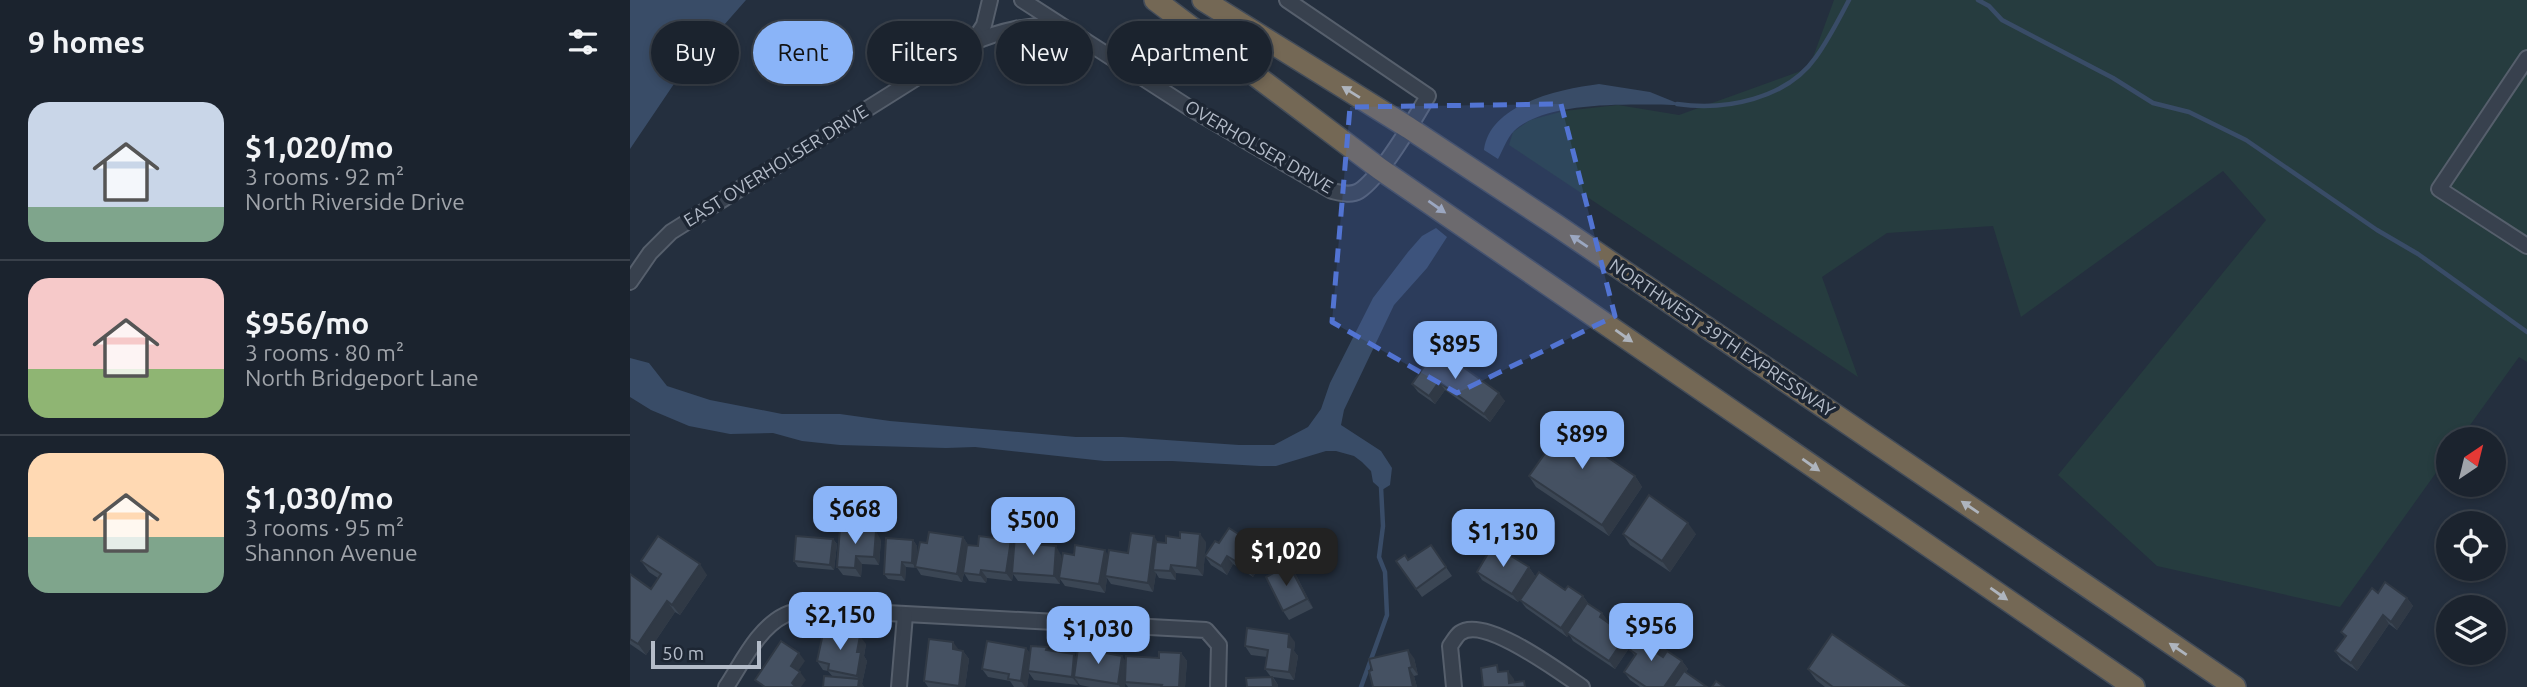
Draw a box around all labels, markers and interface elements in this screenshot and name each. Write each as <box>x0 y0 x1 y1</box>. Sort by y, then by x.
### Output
chip: Buy <box>651 21 739 84</box>
chip: Rent <box>753 21 853 84</box>
chip: Filters <box>867 21 982 84</box>
chip: New <box>996 21 1093 84</box>
chip: Apartment <box>1107 21 1272 84</box>
icon: filters <box>564 23 602 61</box>
text: 9 homes <box>28 25 145 59</box>
one-way arrow <box>1341 85 1360 98</box>
street label: OVERHOLSER DRIVE <box>1182 96 1337 197</box>
street label: EAST OVERHOLSER DRIVE <box>680 100 871 230</box>
icon: home <box>84 130 168 214</box>
text: $1,020/mo <box>245 130 394 164</box>
text: 3 rooms · 92 m² <box>245 164 404 189</box>
text: North Riverside Drive <box>245 189 465 214</box>
one-way arrow <box>1427 200 1446 213</box>
one-way arrow <box>1570 234 1589 247</box>
street label: NORTHWEST 39TH EXPRESSWAY <box>1606 254 1839 421</box>
icon: home <box>84 306 168 390</box>
text: $956/mo <box>245 306 369 340</box>
pin: $895 <box>1414 322 1496 381</box>
one-way arrow <box>1615 329 1633 343</box>
text: $895 <box>1429 331 1481 356</box>
text: 3 rooms · 80 m² <box>245 340 404 365</box>
text: North Bridgeport Lane <box>245 365 479 390</box>
pin: $899 <box>1541 412 1623 471</box>
text: $899 <box>1556 421 1608 446</box>
north arrow <box>2436 427 2506 497</box>
map controls <box>2436 427 2506 665</box>
one-way arrow <box>1802 458 1821 471</box>
icon: home <box>84 481 168 565</box>
text: $1,030/mo <box>245 481 394 515</box>
pin: $668 <box>814 486 896 546</box>
text: $668 <box>829 496 881 521</box>
pin: $500 <box>992 498 1074 557</box>
one-way arrow <box>1961 500 1979 514</box>
text: $500 <box>1007 507 1059 532</box>
pin: $1,130 <box>1446 510 1560 569</box>
button: locate <box>2436 511 2506 581</box>
text: 3 rooms · 95 m² <box>245 515 404 540</box>
text: $1,130 <box>1468 519 1538 544</box>
pin: $1,020 <box>1229 528 1343 588</box>
text: $1,020 <box>1251 538 1321 563</box>
text: Shannon Avenue <box>245 540 418 565</box>
one-way arrow <box>1990 587 2008 601</box>
pin: $2,150 <box>783 592 897 652</box>
button: layers <box>2436 595 2506 665</box>
text: $2,150 <box>805 602 875 627</box>
pin: $956 <box>1610 604 1692 663</box>
pin: $1,030 <box>1041 606 1155 666</box>
text: $956 <box>1625 613 1677 638</box>
text: $1,030 <box>1063 616 1133 641</box>
scale bar <box>651 638 761 670</box>
text: 50 m <box>662 642 704 664</box>
one-way arrow <box>2169 642 2187 656</box>

